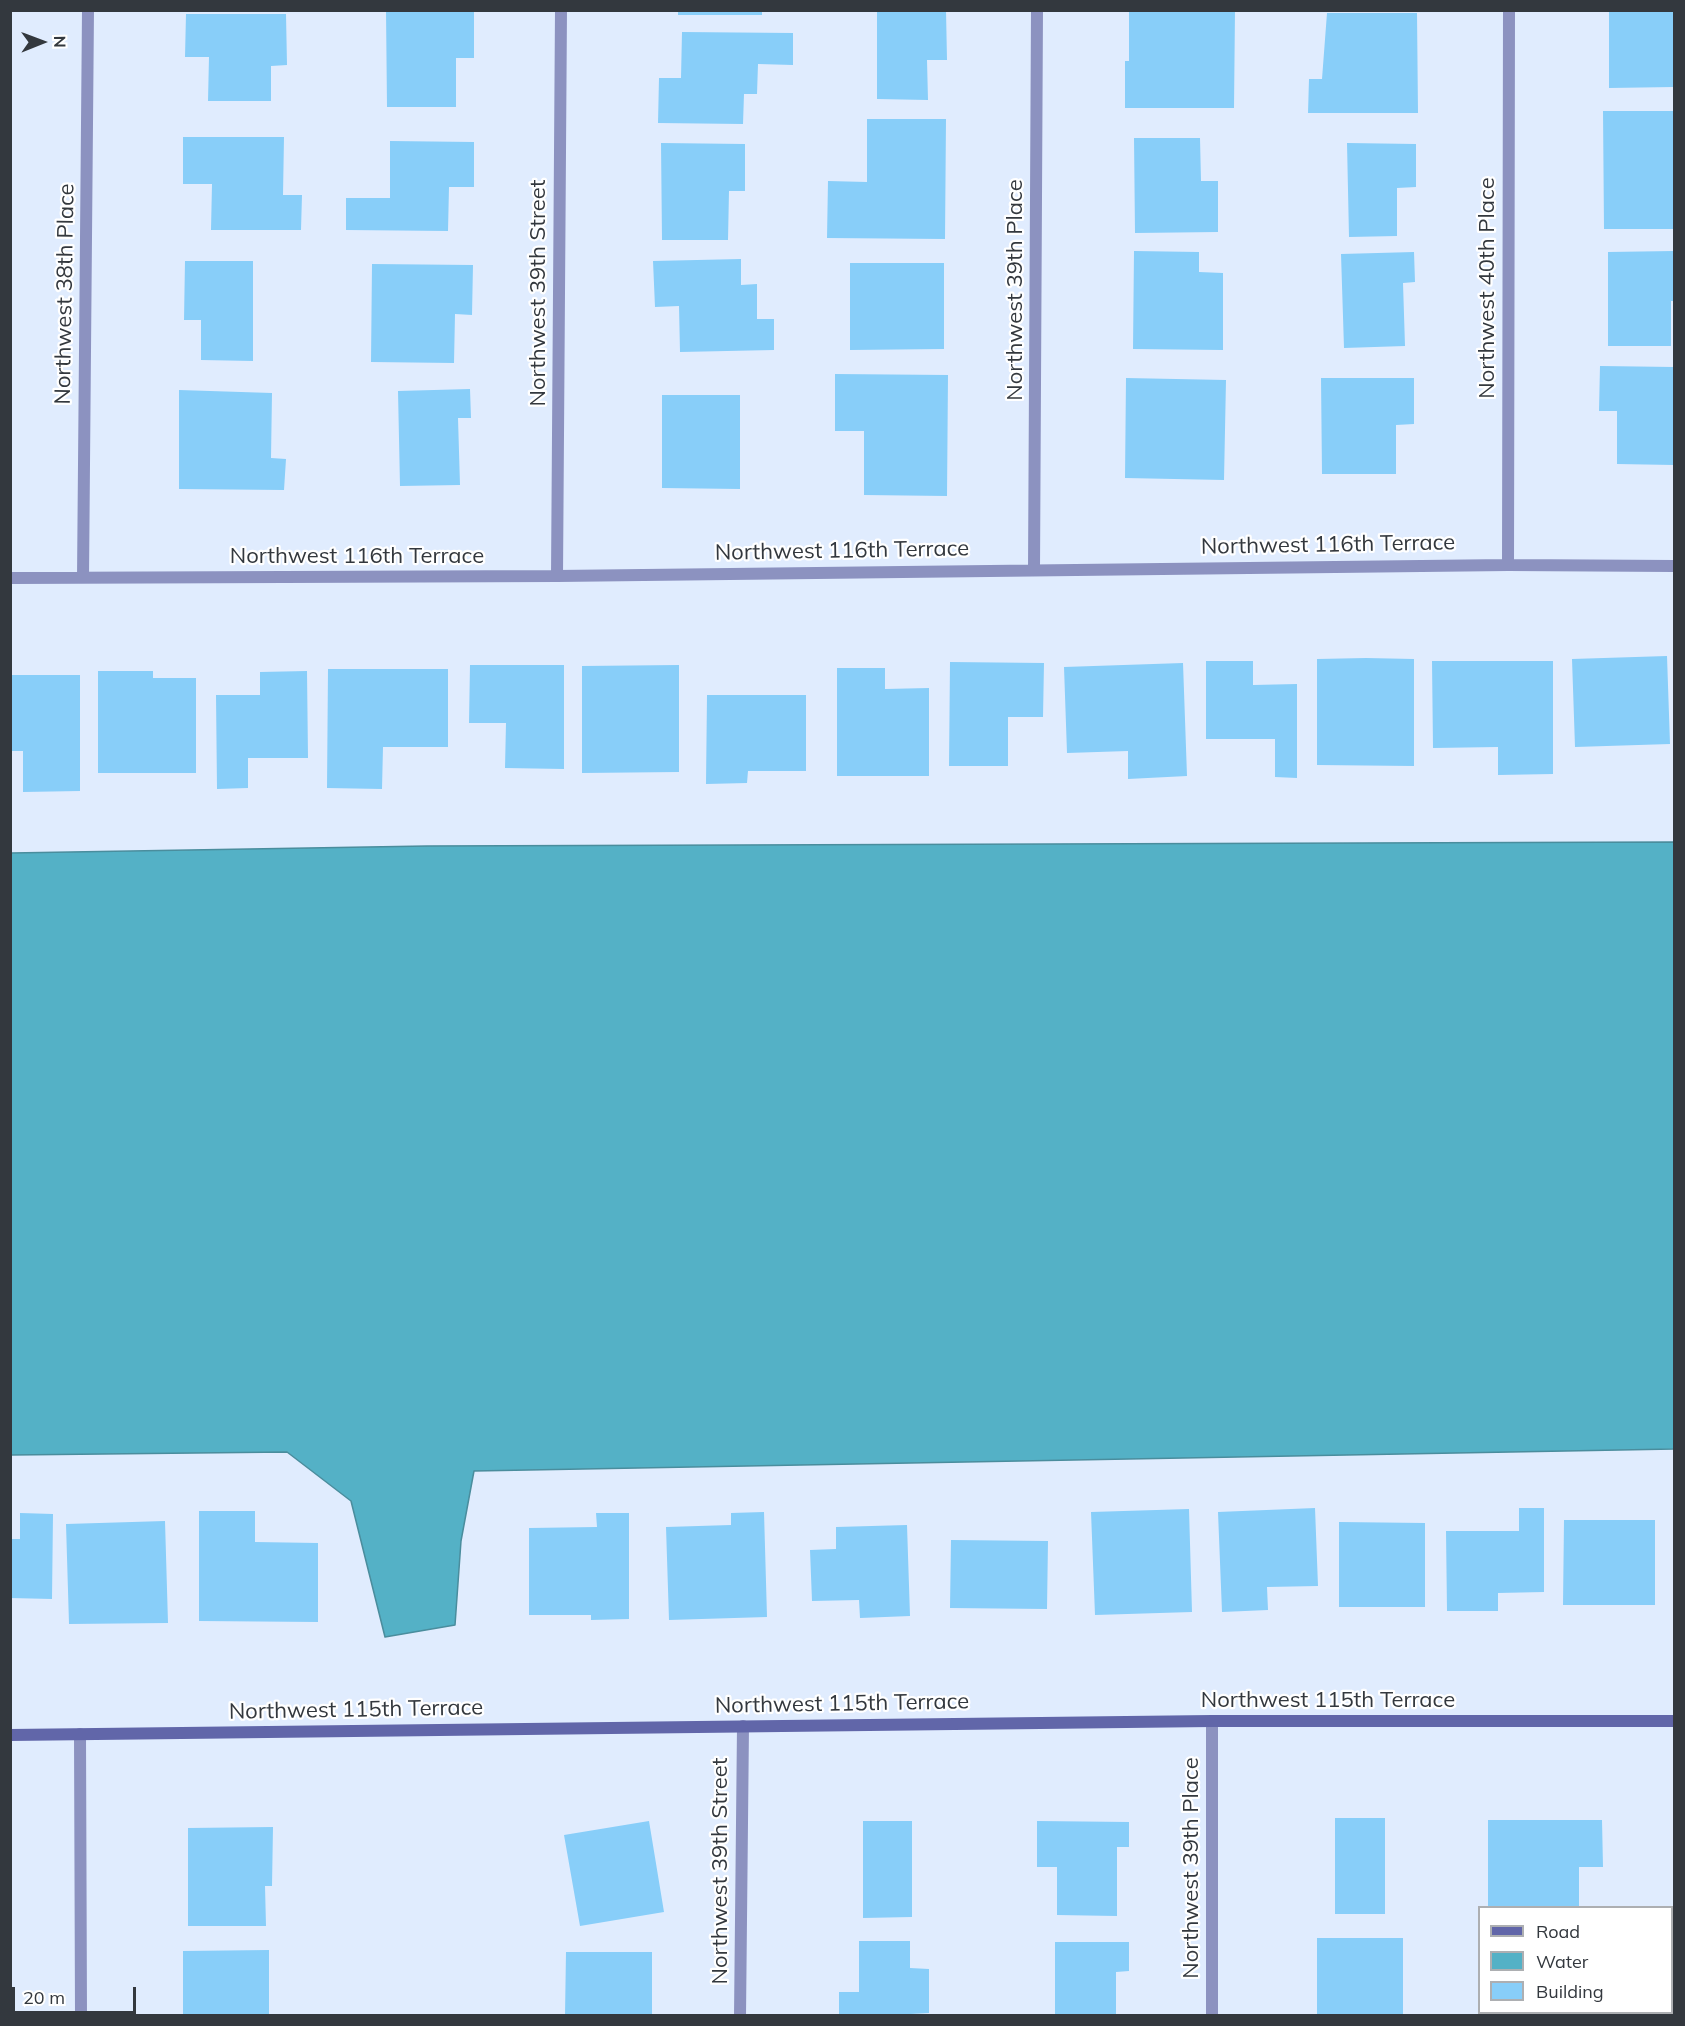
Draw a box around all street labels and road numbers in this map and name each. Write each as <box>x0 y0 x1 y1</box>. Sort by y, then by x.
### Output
street label: Northwest 40th Place <box>1474 177 1500 399</box>
street label: Northwest 39th Place <box>1002 179 1028 401</box>
street label: Northwest 39th Street <box>525 180 551 406</box>
street label: Northwest 38th Place <box>50 183 80 405</box>
street label: Northwest 116th Terrace <box>1201 530 1455 560</box>
street label: Northwest 116th Terrace <box>715 536 969 566</box>
street label: Northwest 116th Terrace <box>230 543 484 569</box>
street label: Northwest 115th Terrace <box>1201 1687 1455 1713</box>
street label: Northwest 115th Terrace <box>715 1689 969 1719</box>
street label: Northwest 115th Terrace <box>229 1695 483 1725</box>
street label: Northwest 39th Place <box>1178 1757 1204 1979</box>
street label: Northwest 39th Street <box>707 1758 733 1984</box>

